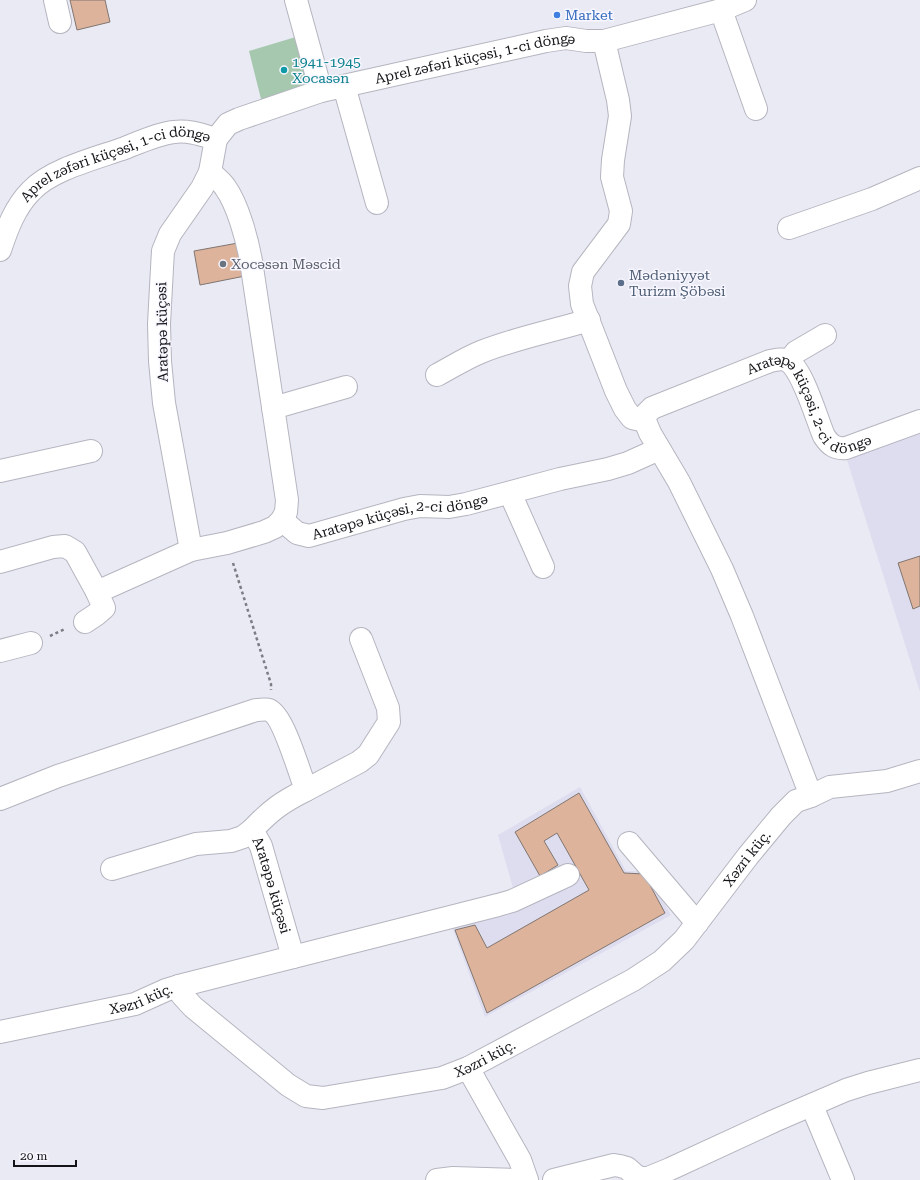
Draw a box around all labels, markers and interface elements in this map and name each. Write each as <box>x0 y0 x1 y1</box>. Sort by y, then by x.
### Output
place label: Market <box>565 7 613 23</box>
marker: Market <box>552 10 562 20</box>
street label: Aprel zəfəri küçəsi, 1-ci döngə <box>374 30 577 87</box>
place label: 1941-1945 Xocasən <box>292 54 361 86</box>
marker: 1941-1945 Xocasən <box>279 65 289 75</box>
street label: Aprel zəfəri küçəsi, 1-ci döngə <box>17 123 213 205</box>
place label: Xocəsən Məscid <box>231 256 341 272</box>
marker: Xocəsən Məscid <box>218 259 228 269</box>
place label: Mədəniyyət Turizm Şöbəsi <box>629 267 726 299</box>
marker: Mədəniyyət Turizm Şöbəsi <box>616 278 626 288</box>
street label: Aratəpə küçəsi <box>153 281 171 382</box>
street label: Aratəpə küçəsi, 2-ci döngə <box>744 351 874 456</box>
street label: Aratəpə küçəsi, 2-ci döngə <box>310 491 490 543</box>
street label: Xəzri küç. <box>720 827 774 890</box>
street label: Aratəpə küçəsi <box>249 834 294 936</box>
street label: Xəzri küç. <box>108 980 175 1017</box>
street label: Xəzri küç. <box>452 1036 518 1081</box>
scale bar <box>14 1142 76 1168</box>
text: 20 m <box>20 1149 47 1163</box>

